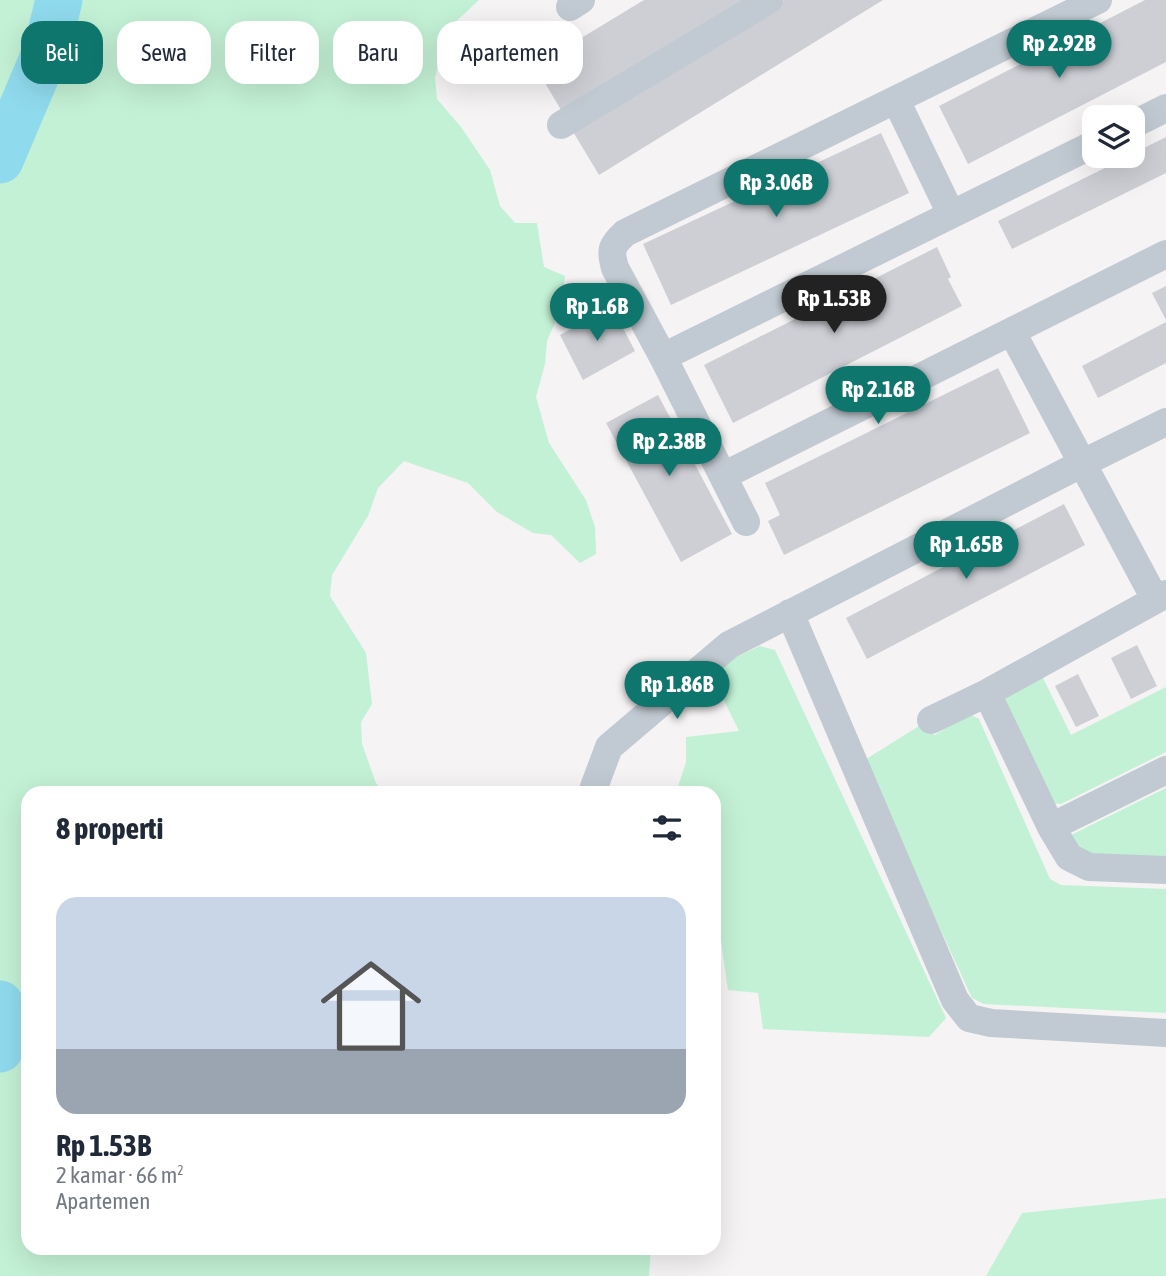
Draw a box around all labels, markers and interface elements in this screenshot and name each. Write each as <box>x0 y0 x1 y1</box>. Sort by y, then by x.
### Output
pin: Rp 2.92B <box>987 20 1131 80</box>
chip: Beli <box>21 21 103 84</box>
chip: Sewa <box>117 21 211 84</box>
chip: Filter <box>225 21 319 84</box>
chip: Baru <box>333 21 423 84</box>
chip: Apartemen <box>437 21 583 84</box>
text: Rp 2.92B <box>1023 30 1095 56</box>
map controls <box>1082 105 1145 168</box>
button: layers <box>1082 105 1145 168</box>
pin: Rp 3.06B <box>704 160 848 219</box>
text: Rp 3.06B <box>740 169 812 195</box>
pin: Rp 1.53B <box>762 276 906 335</box>
pin: Rp 1.6B <box>532 284 662 343</box>
text: Rp 1.53B <box>798 285 870 311</box>
text: Rp 1.6B <box>566 293 628 319</box>
pin: Rp 2.16B <box>806 366 950 426</box>
text: Rp 2.16B <box>842 376 914 402</box>
pin: Rp 2.38B <box>597 419 741 478</box>
text: Rp 2.38B <box>633 428 705 454</box>
pin: Rp 1.65B <box>894 522 1038 581</box>
text: Rp 1.65B <box>930 531 1002 557</box>
pin: Rp 1.86B <box>605 662 749 721</box>
text: Rp 1.86B <box>641 671 713 697</box>
icon: filters <box>648 809 686 847</box>
text: 8 properti <box>56 811 163 845</box>
icon: home <box>308 943 434 1069</box>
text: Rp 1.53B <box>56 1128 151 1162</box>
text: 2 kamar · 66 m² <box>56 1162 184 1188</box>
text: Apartemen <box>56 1188 150 1214</box>

